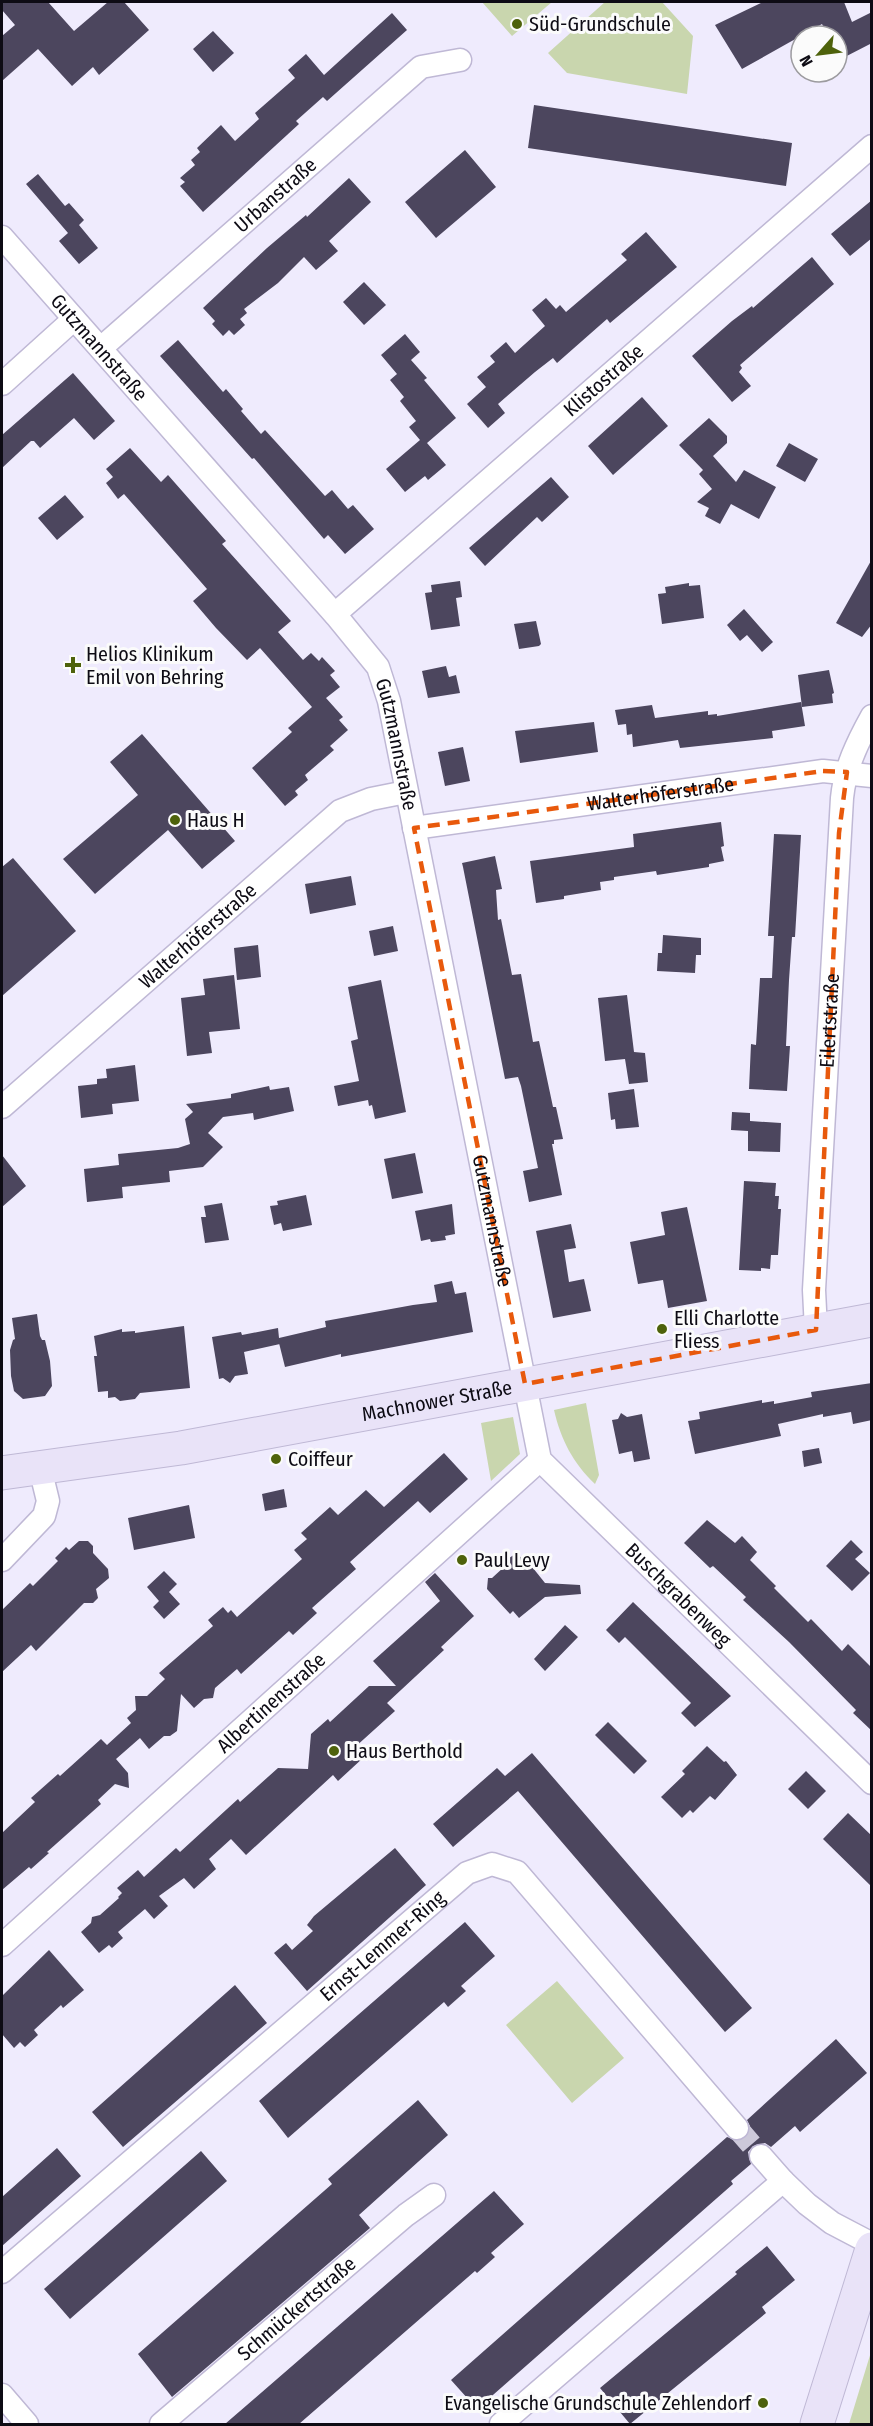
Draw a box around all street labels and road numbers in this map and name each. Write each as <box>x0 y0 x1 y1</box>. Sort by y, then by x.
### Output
street label: Urbanstraße <box>229 152 321 237</box>
street label: Gutzmannstraße <box>46 289 153 406</box>
street label: Klistostraße <box>559 339 648 421</box>
street label: Gutzmannstraße <box>370 675 422 813</box>
street label: Walterhöferstraße <box>586 772 736 816</box>
street label: Walterhöferstraße <box>134 878 261 993</box>
street label: Eilertstraße <box>815 972 844 1069</box>
street label: Gutzmannstraße <box>468 1153 517 1289</box>
street label: Machnower Straße <box>360 1375 514 1426</box>
street label: Buschgrabenweg <box>621 1538 737 1652</box>
street label: Albertinenstraße <box>212 1648 330 1758</box>
street label: Ernst-Lemmer-Ring <box>315 1885 450 2006</box>
street label: Schmückertstraße <box>232 2251 360 2366</box>

